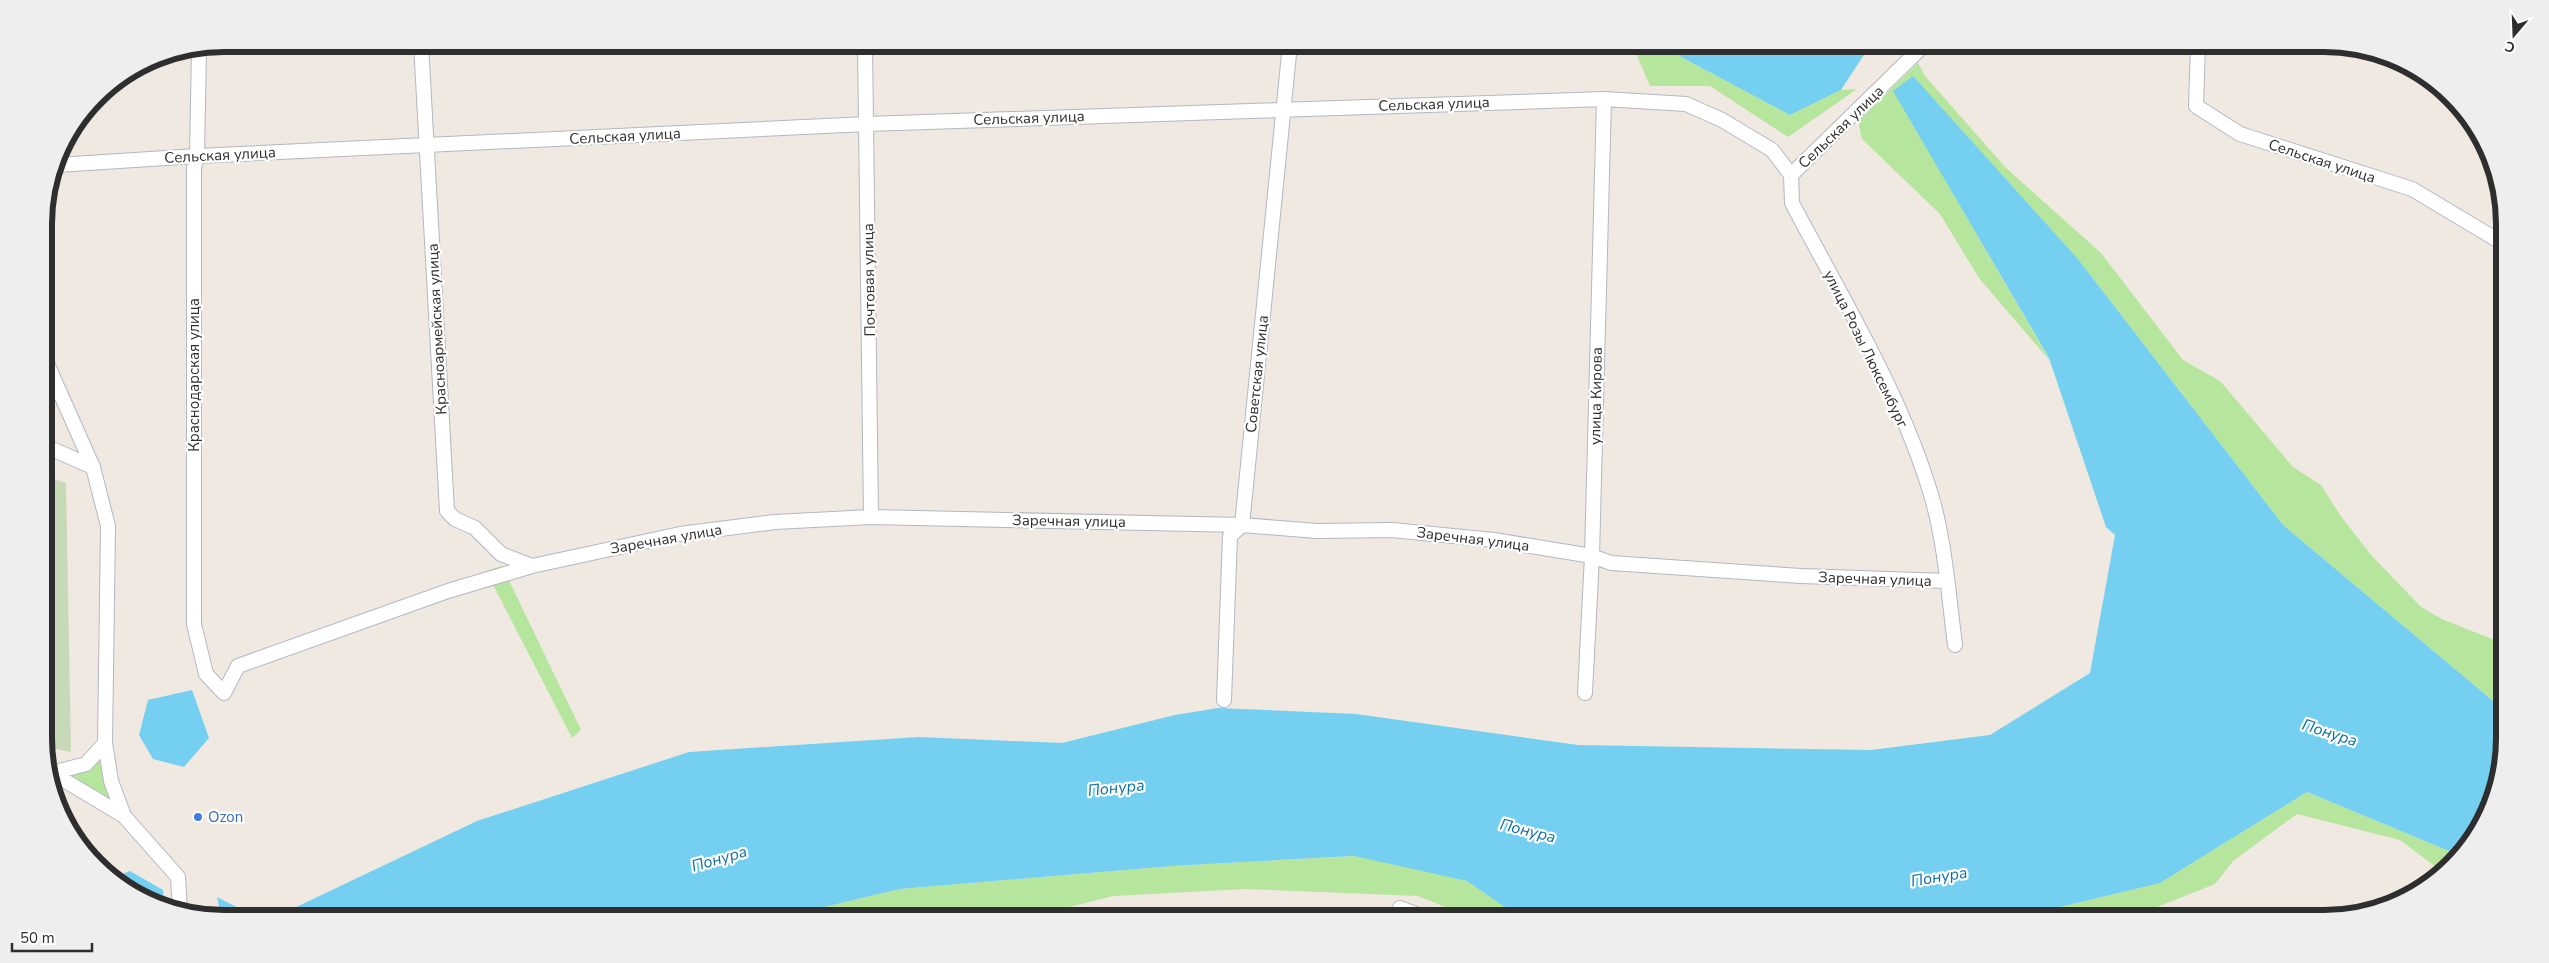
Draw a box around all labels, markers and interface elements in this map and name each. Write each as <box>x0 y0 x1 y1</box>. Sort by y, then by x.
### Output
north arrow <box>2489 10 2539 60</box>
text: С <box>2502 36 2518 57</box>
street label: Сельская улица <box>1794 81 1888 173</box>
street label: Сельская улица <box>1378 92 1490 116</box>
street label: Сельская улица <box>973 106 1085 130</box>
street label: Сельская улица <box>569 123 681 149</box>
street label: Сельская улица <box>2266 134 2378 188</box>
street label: Сельская улица <box>164 142 276 168</box>
street label: Почтовая улица <box>858 223 880 337</box>
street label: Красноармейская улица <box>423 243 451 415</box>
street label: улица Розы Люксембург <box>1819 267 1913 432</box>
street label: Краснодарская улица <box>184 298 204 452</box>
street label: Советская улица <box>1241 314 1273 434</box>
street label: улица Кирова <box>1585 347 1607 445</box>
street label: Заречная улица <box>1012 510 1126 532</box>
street label: Заречная улица <box>608 519 724 559</box>
street label: Заречная улица <box>1415 522 1531 556</box>
street label: Заречная улица <box>1818 567 1932 591</box>
water label: Понура <box>2299 714 2360 752</box>
water label: Понура <box>1087 774 1146 802</box>
place label: Ozon <box>208 807 243 827</box>
marker: Ozon <box>192 811 204 823</box>
water label: Понура <box>1497 813 1558 849</box>
water label: Понура <box>689 841 750 877</box>
water label: Понура <box>1909 862 1969 892</box>
scale bar <box>12 920 92 952</box>
text: 50 m <box>20 928 55 948</box>

